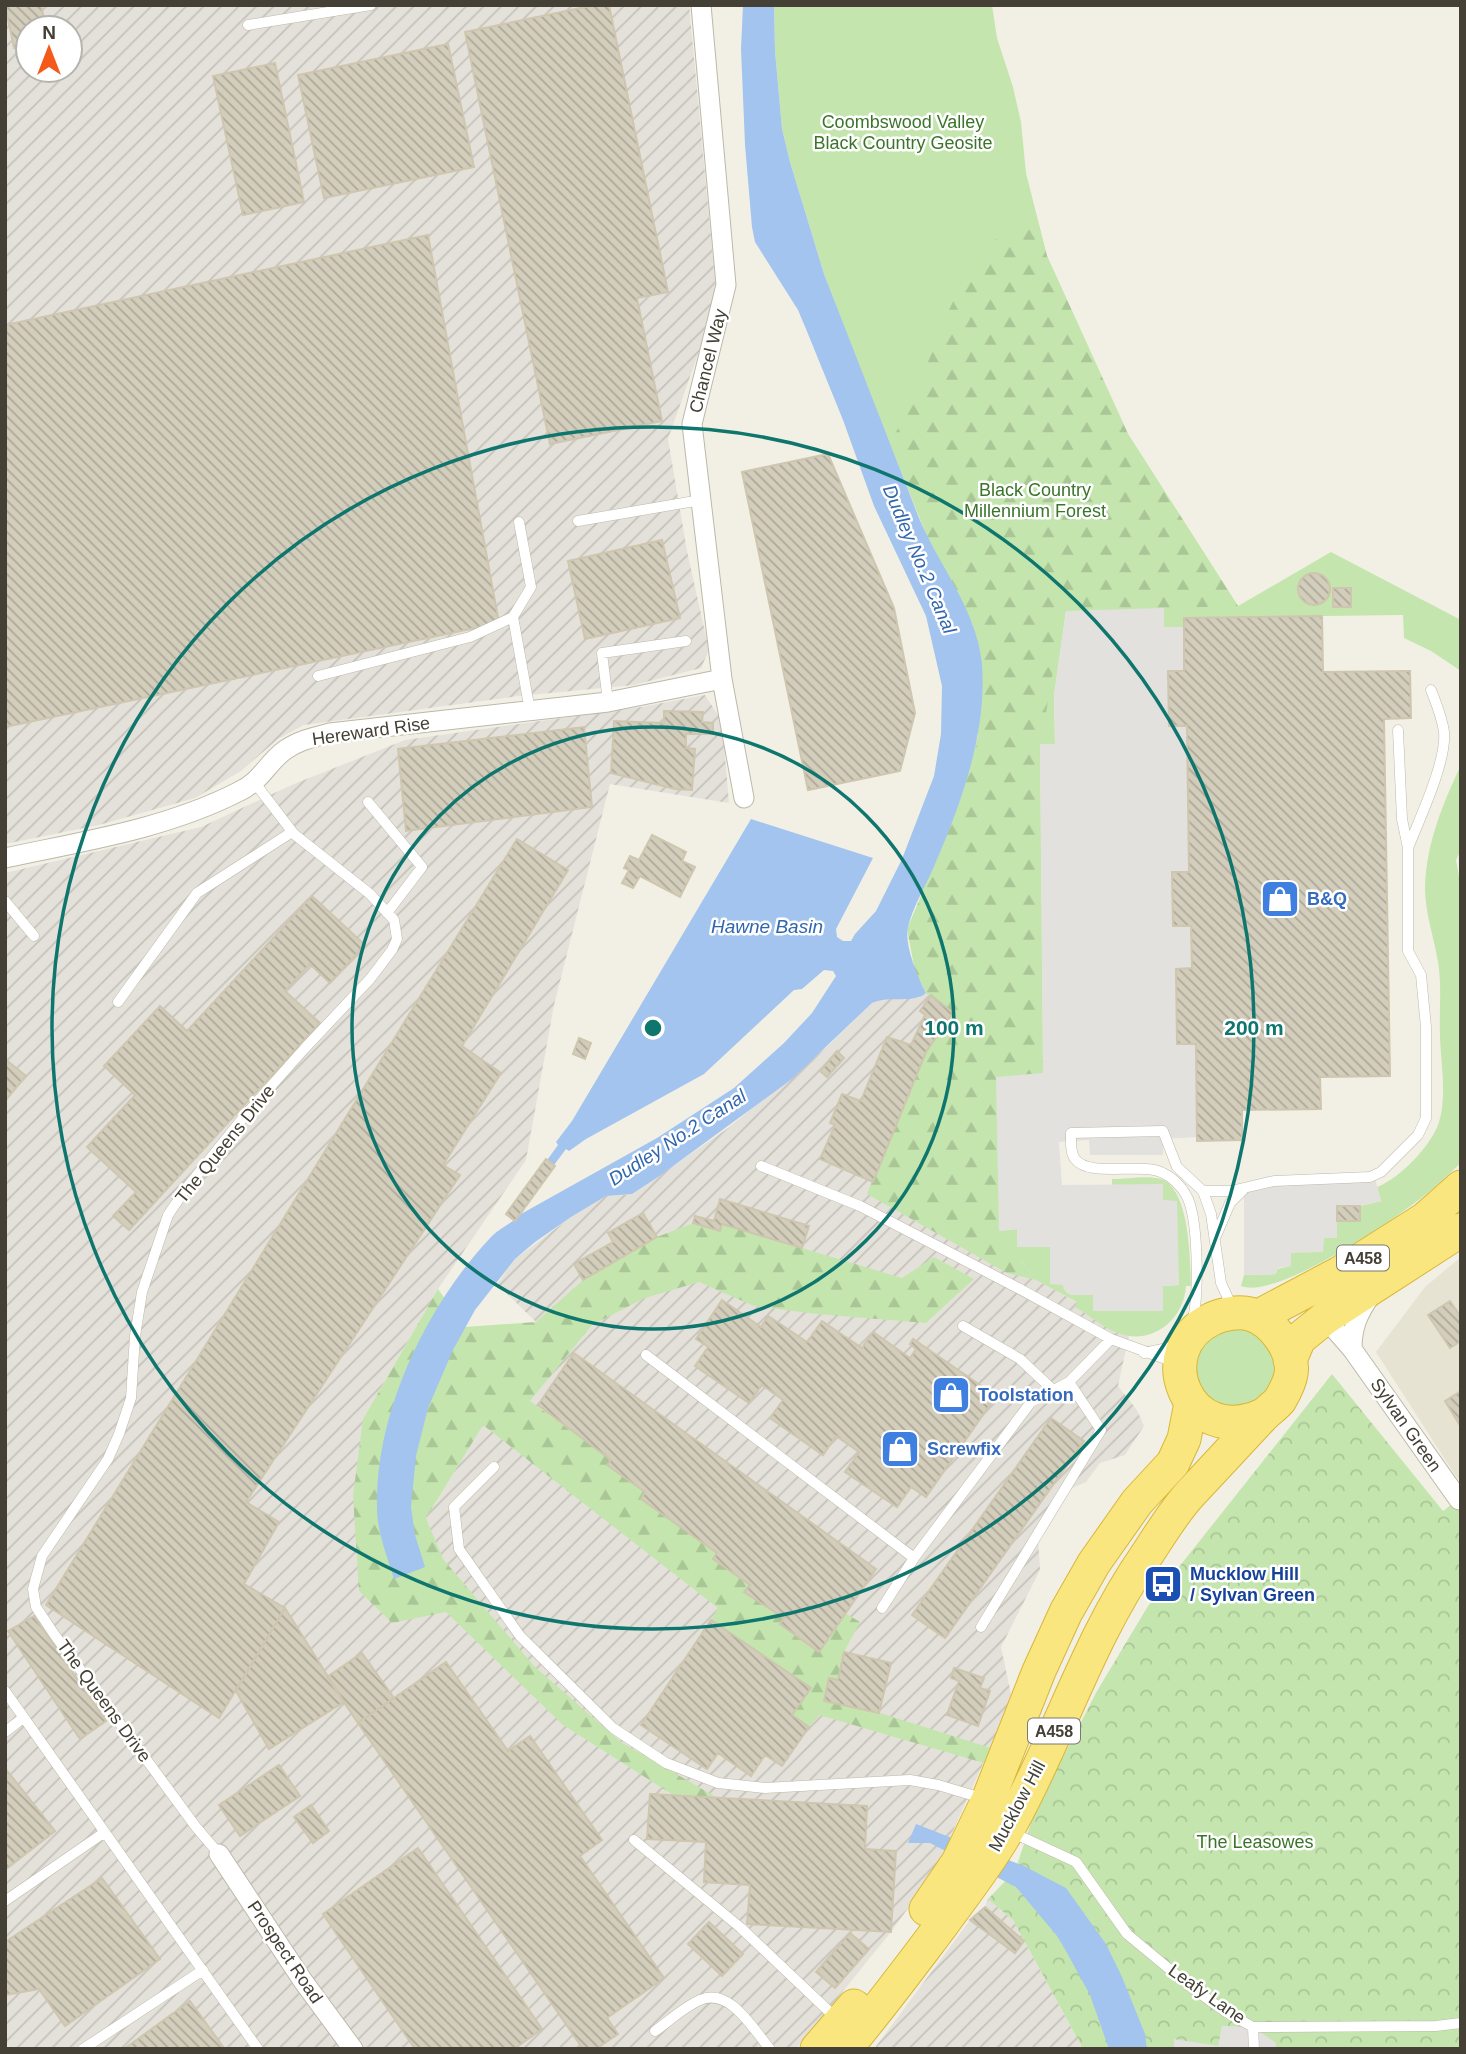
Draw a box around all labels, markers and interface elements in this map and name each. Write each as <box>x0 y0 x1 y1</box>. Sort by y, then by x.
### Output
north arrow <box>14 14 84 84</box>
text: N <box>42 22 56 43</box>
park label: Coombswood Valley Black Country Geosite <box>813 112 993 153</box>
street label: Chancel Way <box>685 307 731 415</box>
park label: Black Country Millennium Forest <box>964 480 1106 521</box>
water label: Dudley No.2 Canal <box>879 482 961 637</box>
street label: Hereward Rise <box>311 713 431 749</box>
shop icon: B&Q <box>1259 878 1301 920</box>
place label: B&Q <box>1307 889 1347 909</box>
water label: Hawne Basin <box>711 916 823 937</box>
centre of rings <box>641 1016 665 1040</box>
text: 100 m <box>924 1016 984 1039</box>
text: 200 m <box>1224 1016 1284 1039</box>
street label: The Queens Drive <box>171 1081 279 1207</box>
water label: Dudley No.2 Canal <box>605 1085 751 1190</box>
road number: A458 <box>1337 1246 1389 1270</box>
shop icon: Toolstation <box>930 1374 972 1416</box>
street label: Sylvan Green <box>1367 1375 1445 1475</box>
place label: Toolstation <box>978 1385 1074 1405</box>
shop icon: Screwfix <box>879 1428 921 1470</box>
place label: Screwfix <box>927 1439 1001 1459</box>
bus stop icon: Mucklow Hill / Sylvan Green <box>1142 1563 1184 1605</box>
place label: Mucklow Hill / Sylvan Green <box>1190 1564 1315 1605</box>
street label: The Queens Drive <box>53 1636 155 1766</box>
road number: A458 <box>1028 1718 1080 1744</box>
street label: Mucklow Hill <box>985 1757 1049 1855</box>
park label: The Leasowes <box>1196 1832 1314 1852</box>
street label: Prospect Road <box>243 1897 327 2007</box>
street label: Leafy Lane <box>1165 1960 1249 2028</box>

